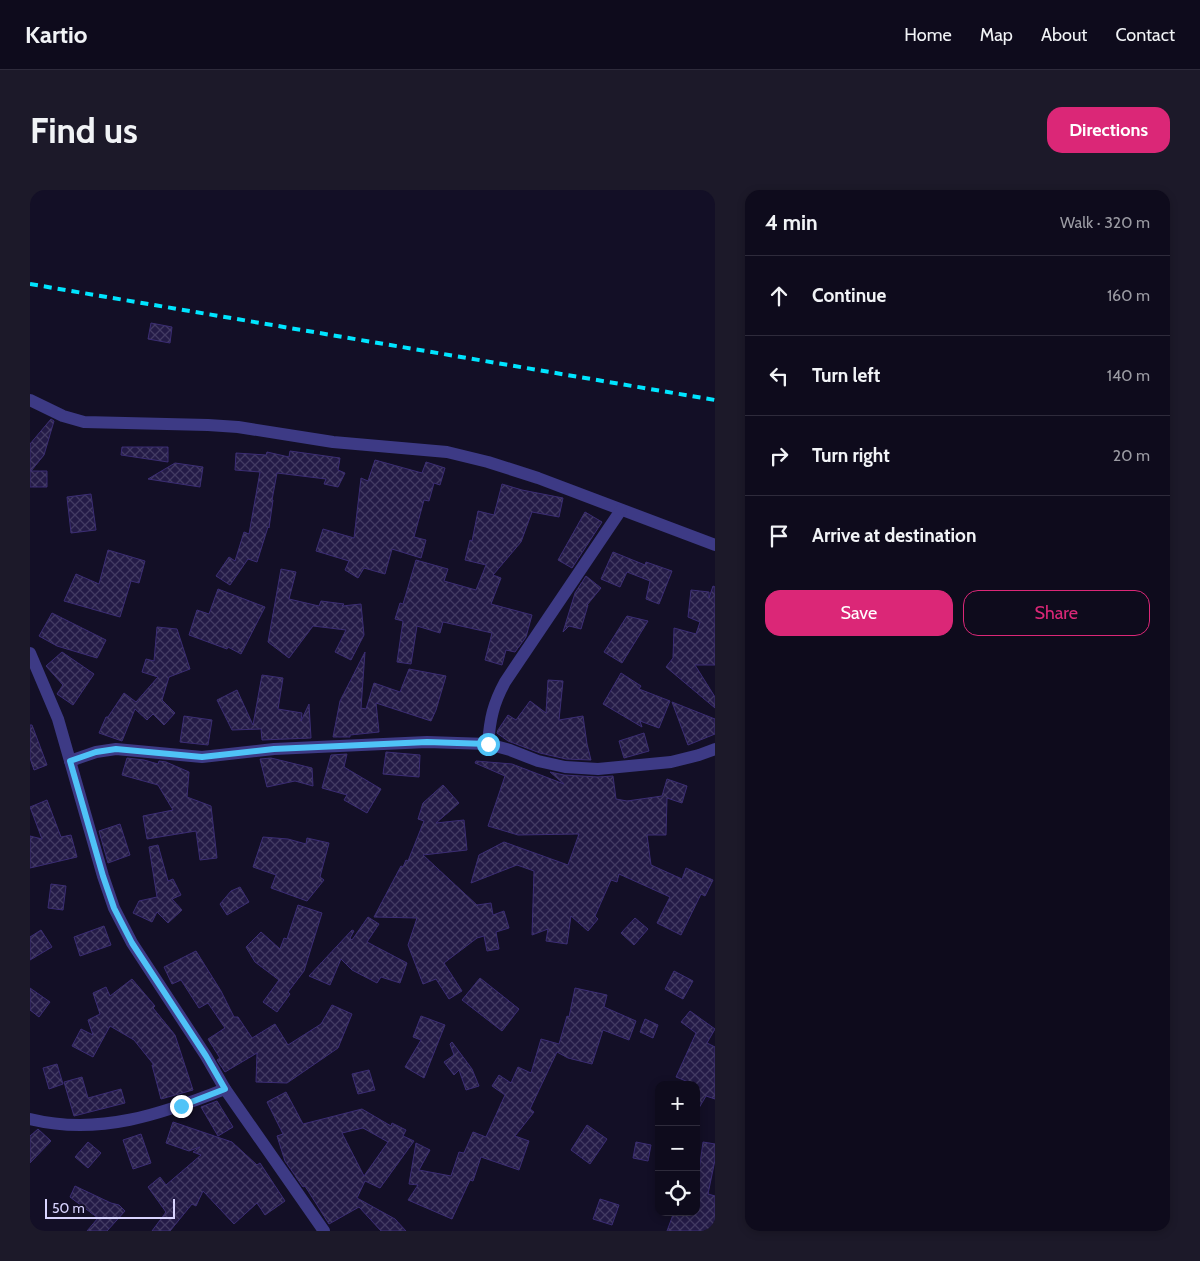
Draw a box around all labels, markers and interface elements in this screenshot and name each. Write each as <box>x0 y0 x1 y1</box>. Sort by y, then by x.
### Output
text: Kartio <box>25 20 88 49</box>
text: Home <box>904 24 952 46</box>
text: Map <box>980 24 1013 46</box>
text: About <box>1041 24 1087 46</box>
text: Contact <box>1115 24 1175 46</box>
button: Directions <box>1047 107 1170 153</box>
text: Find us <box>30 109 138 152</box>
text: 4 min <box>765 210 818 235</box>
text: Walk · 320 m <box>1060 213 1150 232</box>
icon: ahead <box>765 282 793 310</box>
text: Continue <box>812 284 886 307</box>
text: 160 m <box>1107 286 1150 305</box>
icon: left <box>765 362 793 390</box>
text: Turn left <box>812 364 880 387</box>
text: 140 m <box>1107 366 1150 385</box>
icon: right <box>765 442 793 470</box>
text: Turn right <box>812 444 890 467</box>
text: 20 m <box>1113 446 1150 465</box>
icon: arrive <box>765 522 793 550</box>
text: Arrive at destination <box>812 524 976 547</box>
button: Save <box>765 590 953 636</box>
button: Share <box>963 590 1150 636</box>
route start <box>477 733 500 756</box>
map controls <box>655 1081 700 1216</box>
button: + <box>655 1081 700 1126</box>
route end <box>170 1095 193 1118</box>
button: − <box>655 1126 700 1171</box>
button: locate <box>655 1171 700 1216</box>
scale bar <box>45 1196 175 1219</box>
text: 50 m <box>52 1199 85 1217</box>

